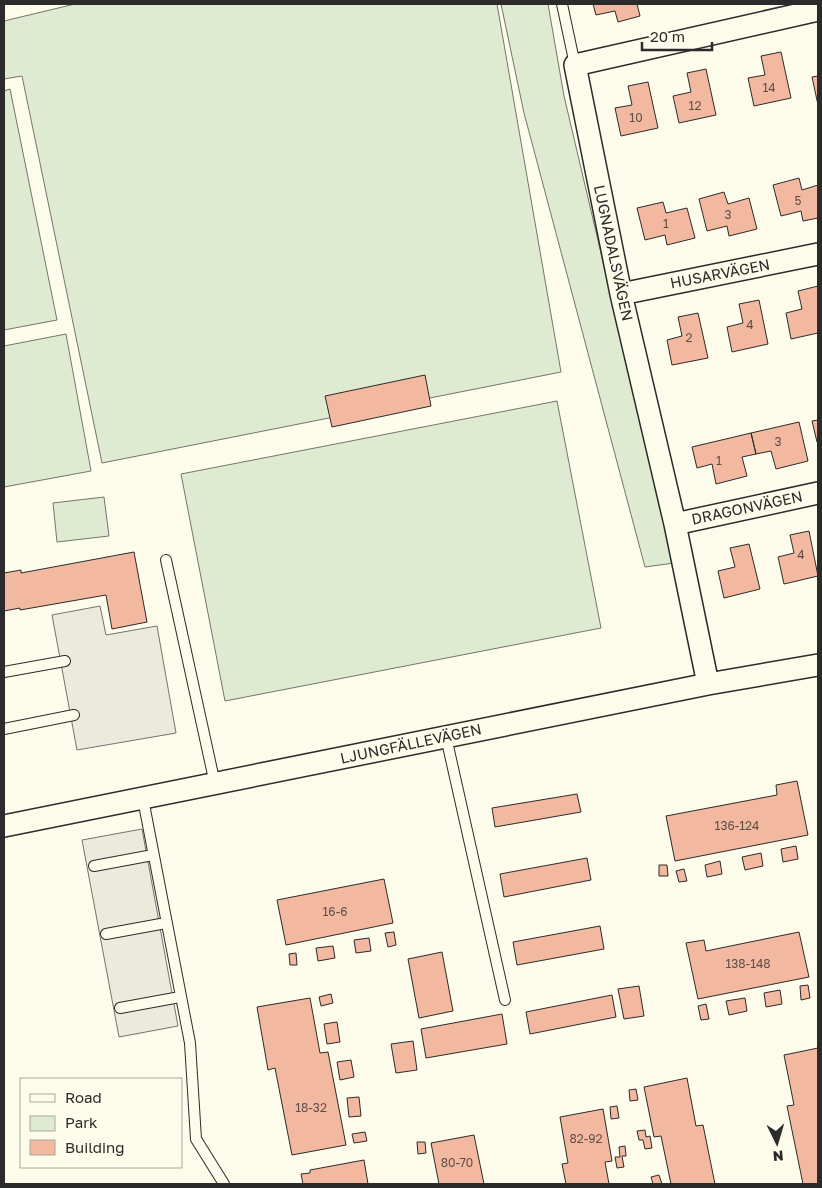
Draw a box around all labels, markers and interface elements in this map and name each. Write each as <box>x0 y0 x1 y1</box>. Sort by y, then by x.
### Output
scale bar <box>642 20 712 52</box>
text: 20 m <box>650 27 685 45</box>
house number: 14 <box>762 80 776 95</box>
house number: 12 <box>689 98 701 113</box>
house number: 10 <box>629 110 643 125</box>
street label: LUGNADALSVÄGEN <box>591 183 637 322</box>
house number: 5 <box>795 193 802 208</box>
house number: 3 <box>724 207 732 222</box>
house number: 1 <box>663 216 669 231</box>
street label: HUSARVÄGEN <box>668 255 771 292</box>
house number: 4 <box>746 317 754 332</box>
house number: 2 <box>686 330 693 345</box>
house number: 3 <box>774 434 782 449</box>
house number: 1 <box>716 453 722 468</box>
street label: DRAGONVÄGEN <box>690 486 804 528</box>
house number: 4 <box>797 547 805 562</box>
street label: LJUNGFÄLLEVÄGEN <box>338 719 483 767</box>
house number: 136-124 <box>715 818 759 833</box>
house number: 16-6 <box>323 904 347 919</box>
house number: 138-148 <box>725 956 771 971</box>
legend <box>20 1078 182 1168</box>
text: Road <box>65 1088 102 1106</box>
house number: 18-32 <box>295 1100 327 1115</box>
text: Park <box>65 1113 98 1131</box>
north arrow <box>752 1118 802 1168</box>
house number: 82-92 <box>569 1131 603 1146</box>
text: Building <box>65 1138 125 1156</box>
text: N <box>772 1148 784 1165</box>
house number: 80-70 <box>441 1155 473 1170</box>

